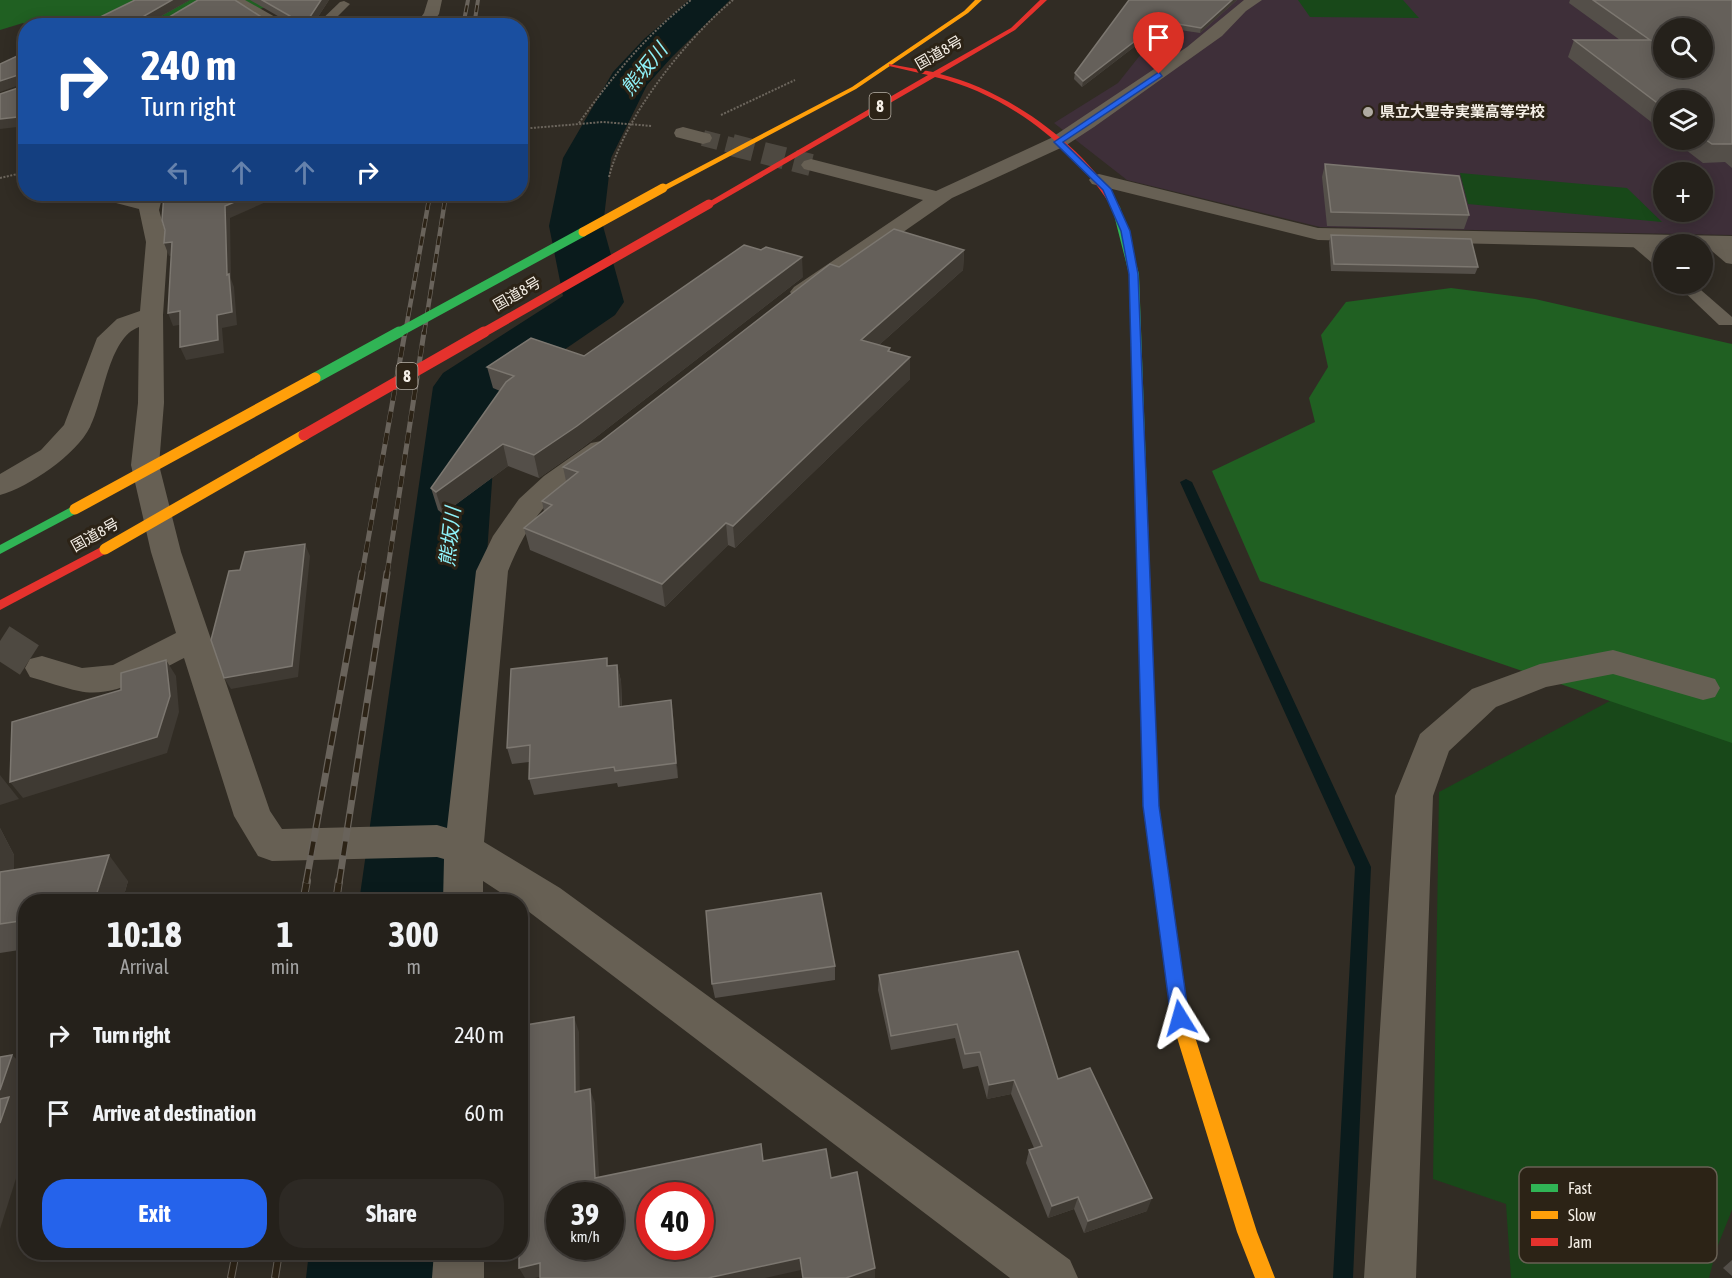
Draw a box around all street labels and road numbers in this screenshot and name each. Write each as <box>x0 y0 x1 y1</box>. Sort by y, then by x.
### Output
street label: 国道8号 <box>912 32 966 73</box>
road number: 8 <box>870 93 890 119</box>
street label: 国道8号 <box>490 273 544 314</box>
road number: 8 <box>396 363 418 389</box>
street label: 国道8号 <box>68 515 122 555</box>

